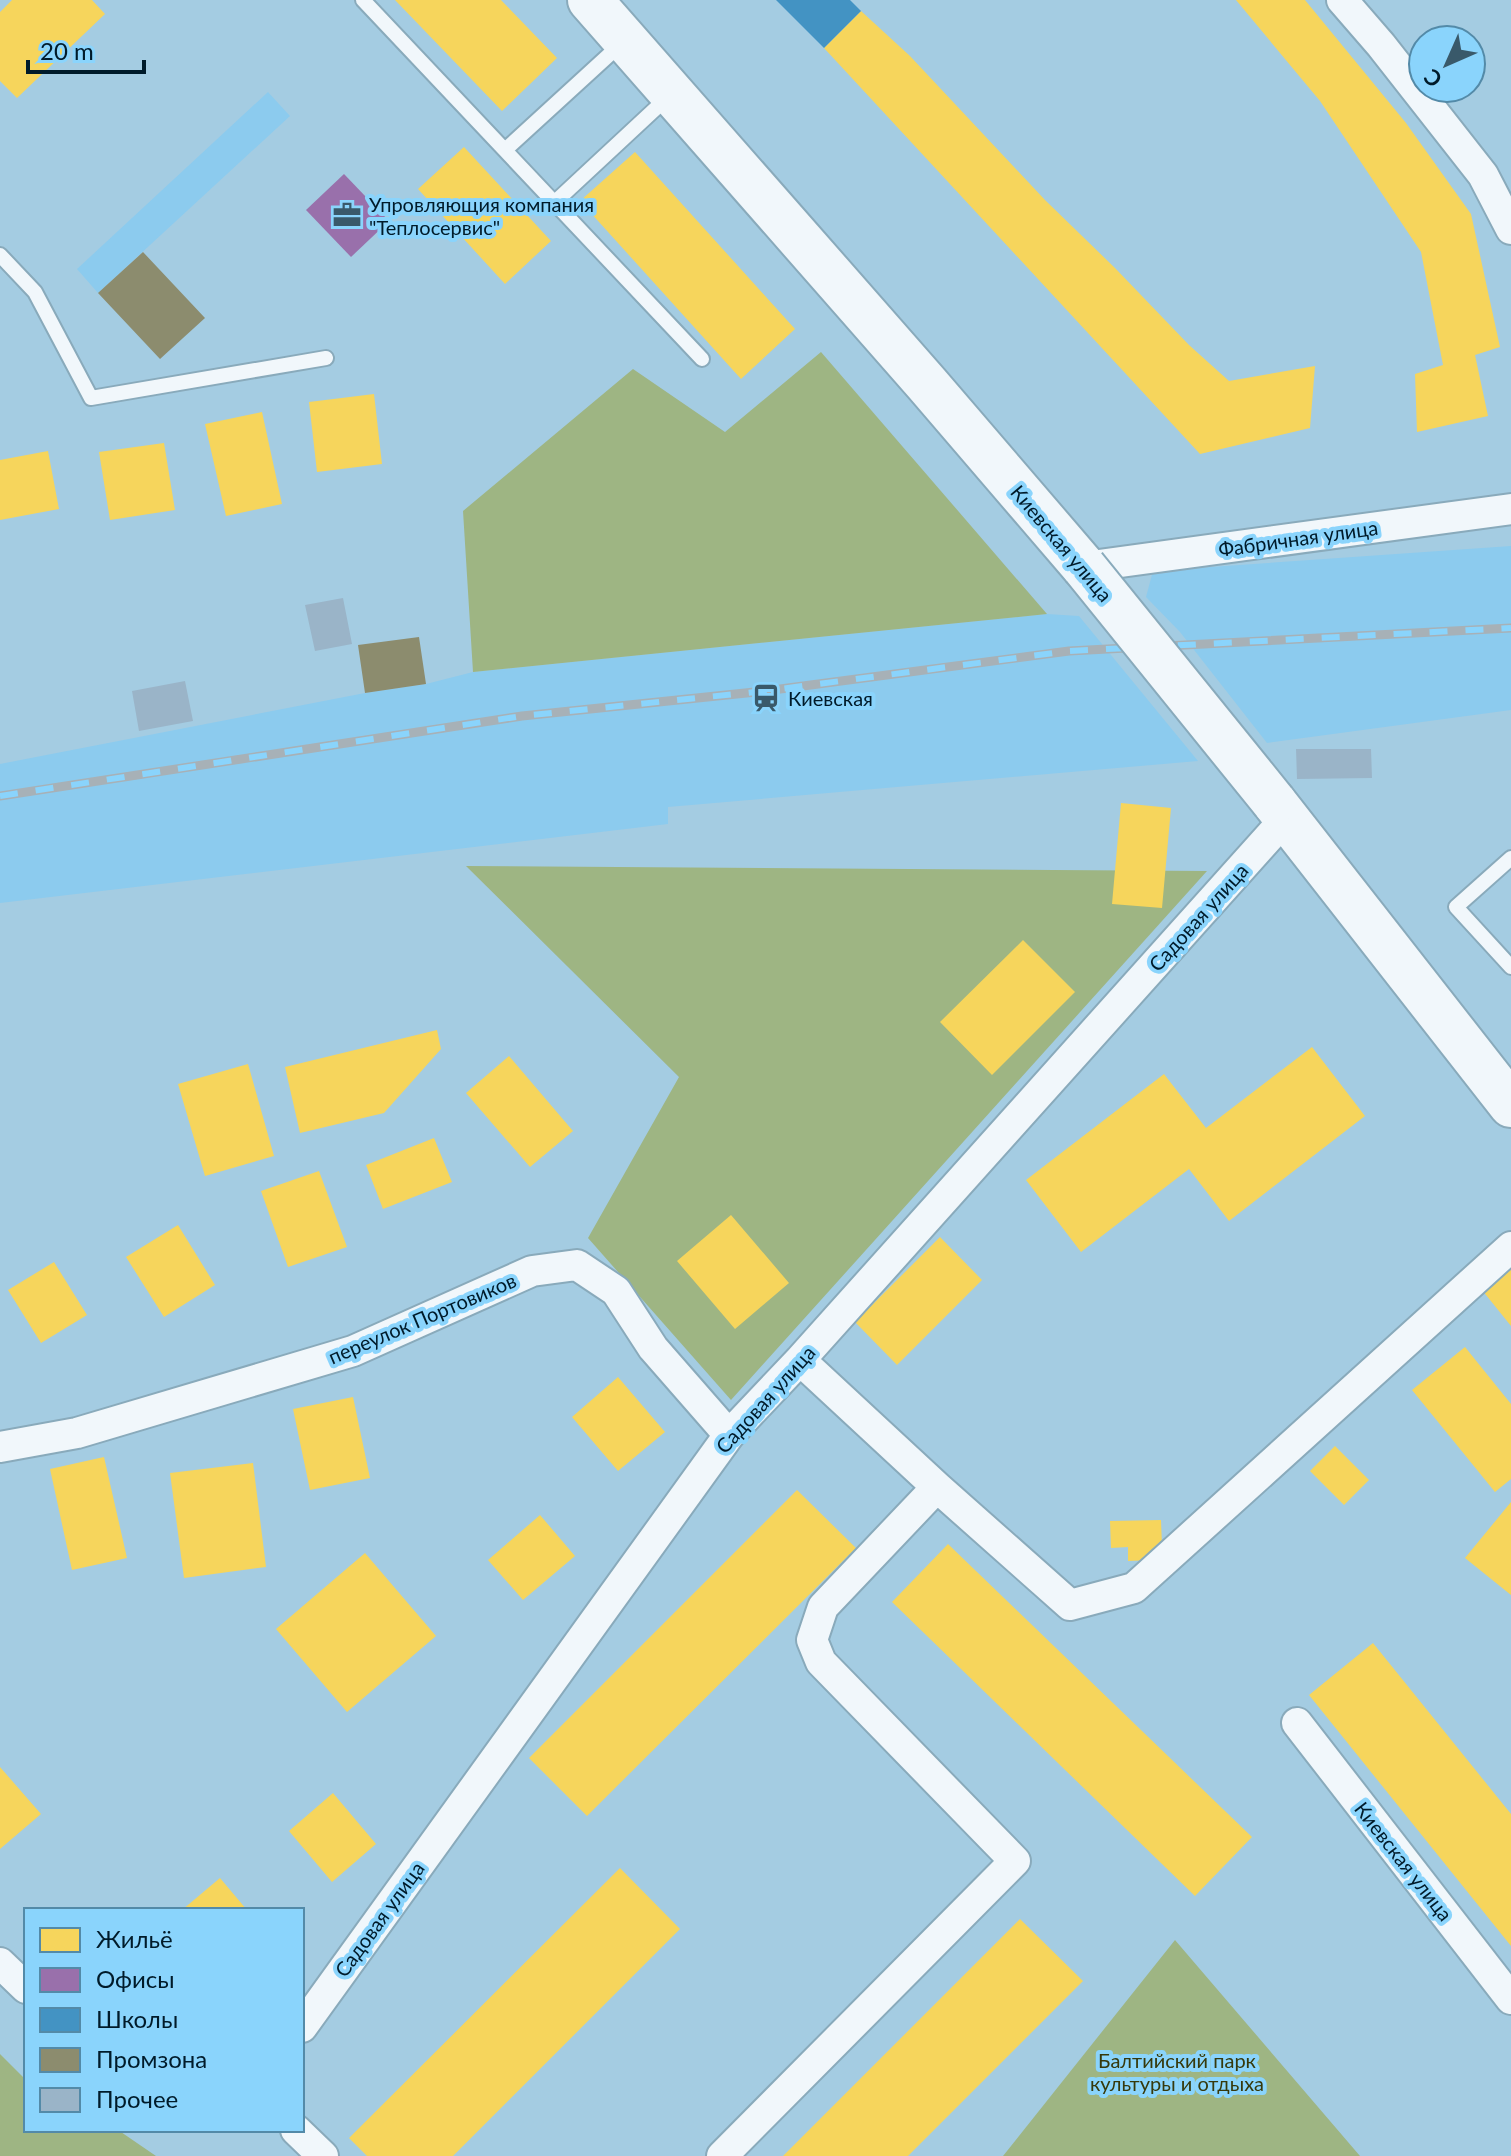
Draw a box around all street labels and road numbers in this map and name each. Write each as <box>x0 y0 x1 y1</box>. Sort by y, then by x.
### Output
street label: Киевская улица <box>1006 480 1118 606</box>
street label: Фабричная улица <box>1217 515 1379 561</box>
street label: Садовая улица <box>1143 858 1253 976</box>
street label: переулок Портовиков <box>325 1268 520 1368</box>
street label: Садовая улица <box>710 1340 820 1458</box>
street label: Киевская улица <box>1350 1797 1458 1925</box>
street label: Садовая улица <box>329 1857 429 1981</box>

